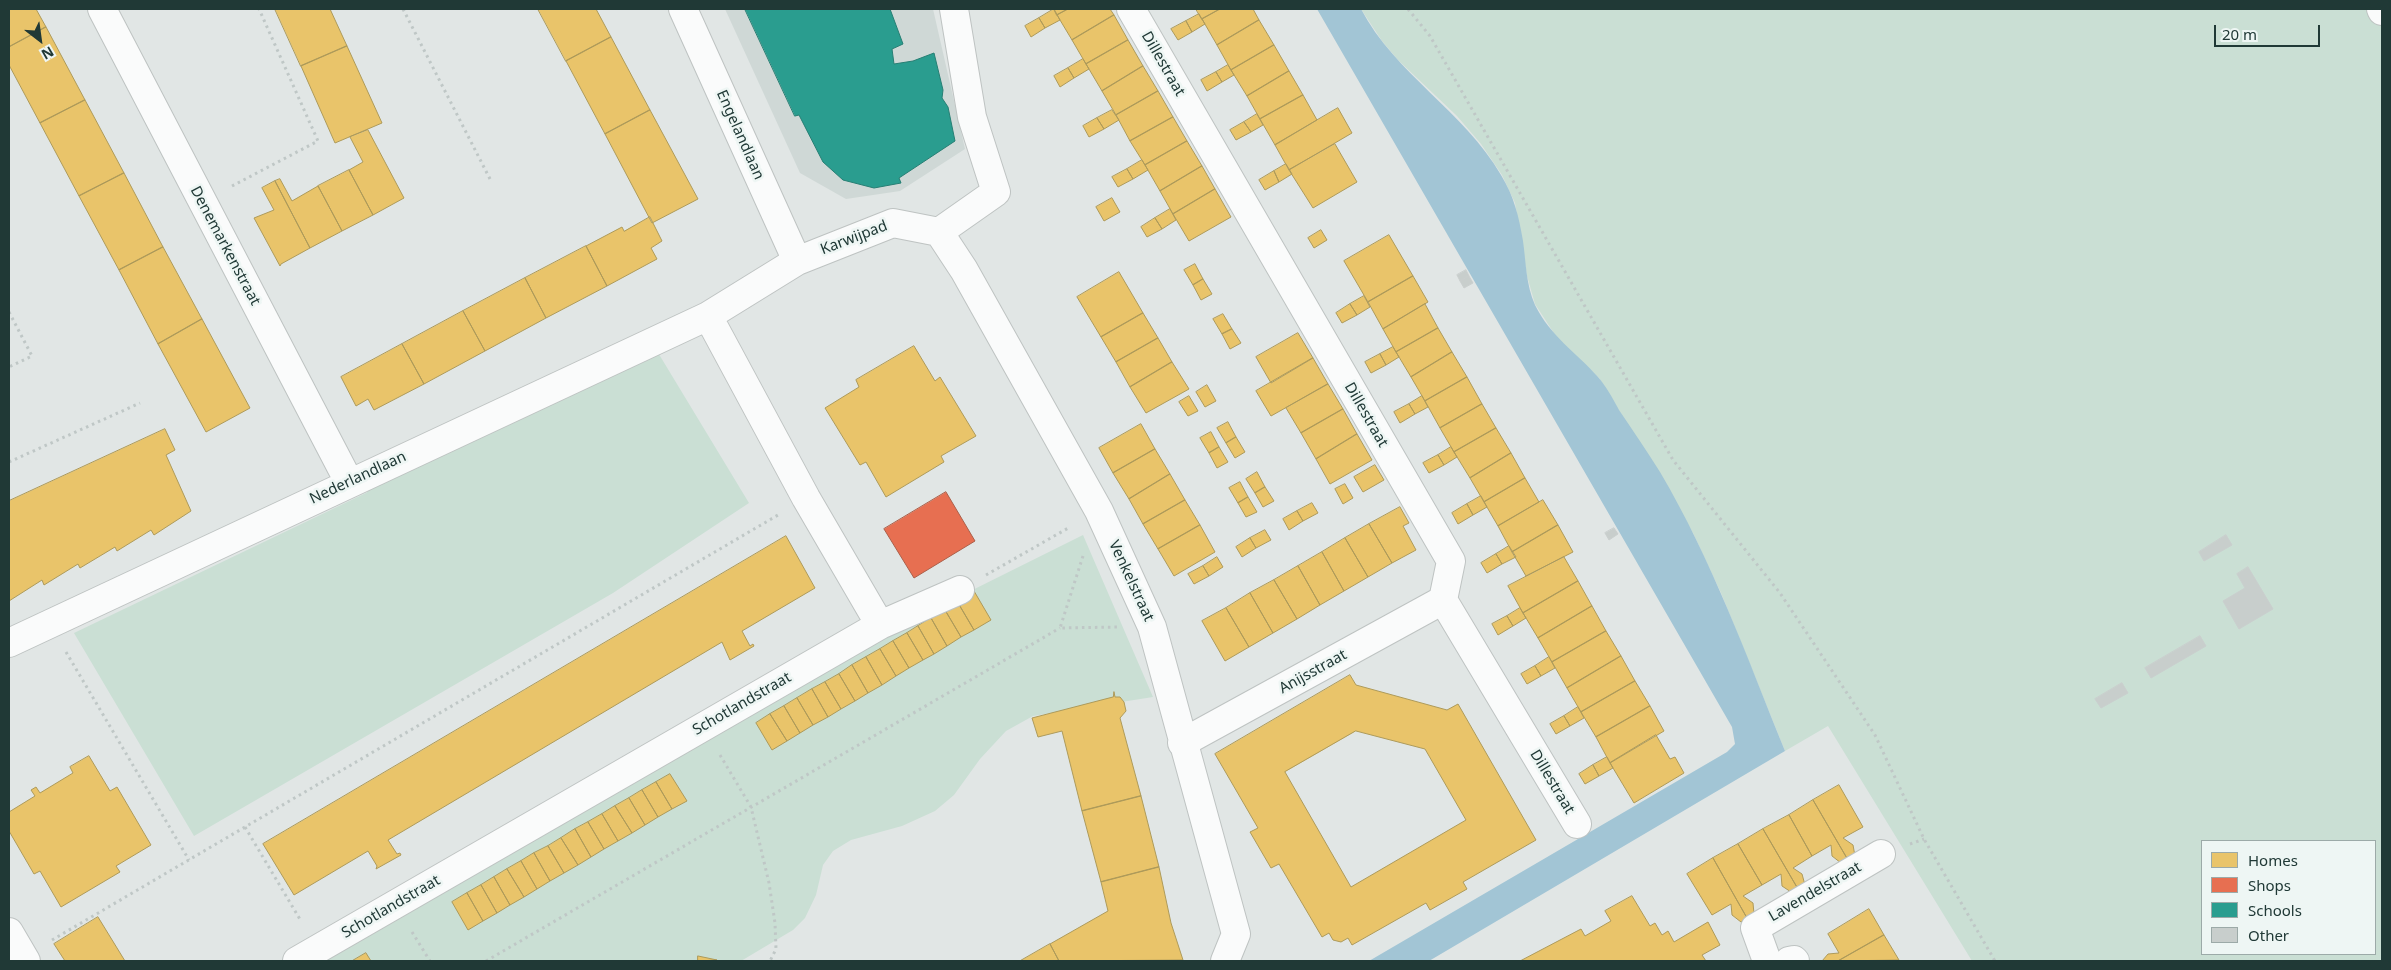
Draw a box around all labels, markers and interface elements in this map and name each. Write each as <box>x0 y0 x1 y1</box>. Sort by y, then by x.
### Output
north arrow <box>15 15 65 65</box>
scale bar <box>2216 15 2322 47</box>
text: 20 m <box>2222 24 2257 44</box>
street label: Dillestraat <box>1137 28 1189 100</box>
text: N <box>38 42 57 64</box>
street label: Engelandlaan <box>712 87 768 183</box>
street label: Denemarkenstraat <box>186 183 264 309</box>
street label: Karwijpad <box>818 217 890 259</box>
street label: Dillestraat <box>1340 379 1392 451</box>
street label: Nederlandlaan <box>307 448 409 508</box>
street label: Venkelstraat <box>1104 538 1158 624</box>
street label: Anijsstraat <box>1276 646 1350 698</box>
street label: Schotlandstraat <box>690 669 794 739</box>
street label: Dillestraat <box>1526 747 1578 817</box>
legend <box>2201 840 2376 955</box>
text: Homes <box>2248 850 2298 870</box>
street label: Lavendelstraat <box>1766 858 1864 926</box>
street label: Schotlandstraat <box>339 872 443 942</box>
text: Shops <box>2248 875 2291 895</box>
text: Schools <box>2248 900 2302 920</box>
text: Other <box>2248 925 2289 945</box>

